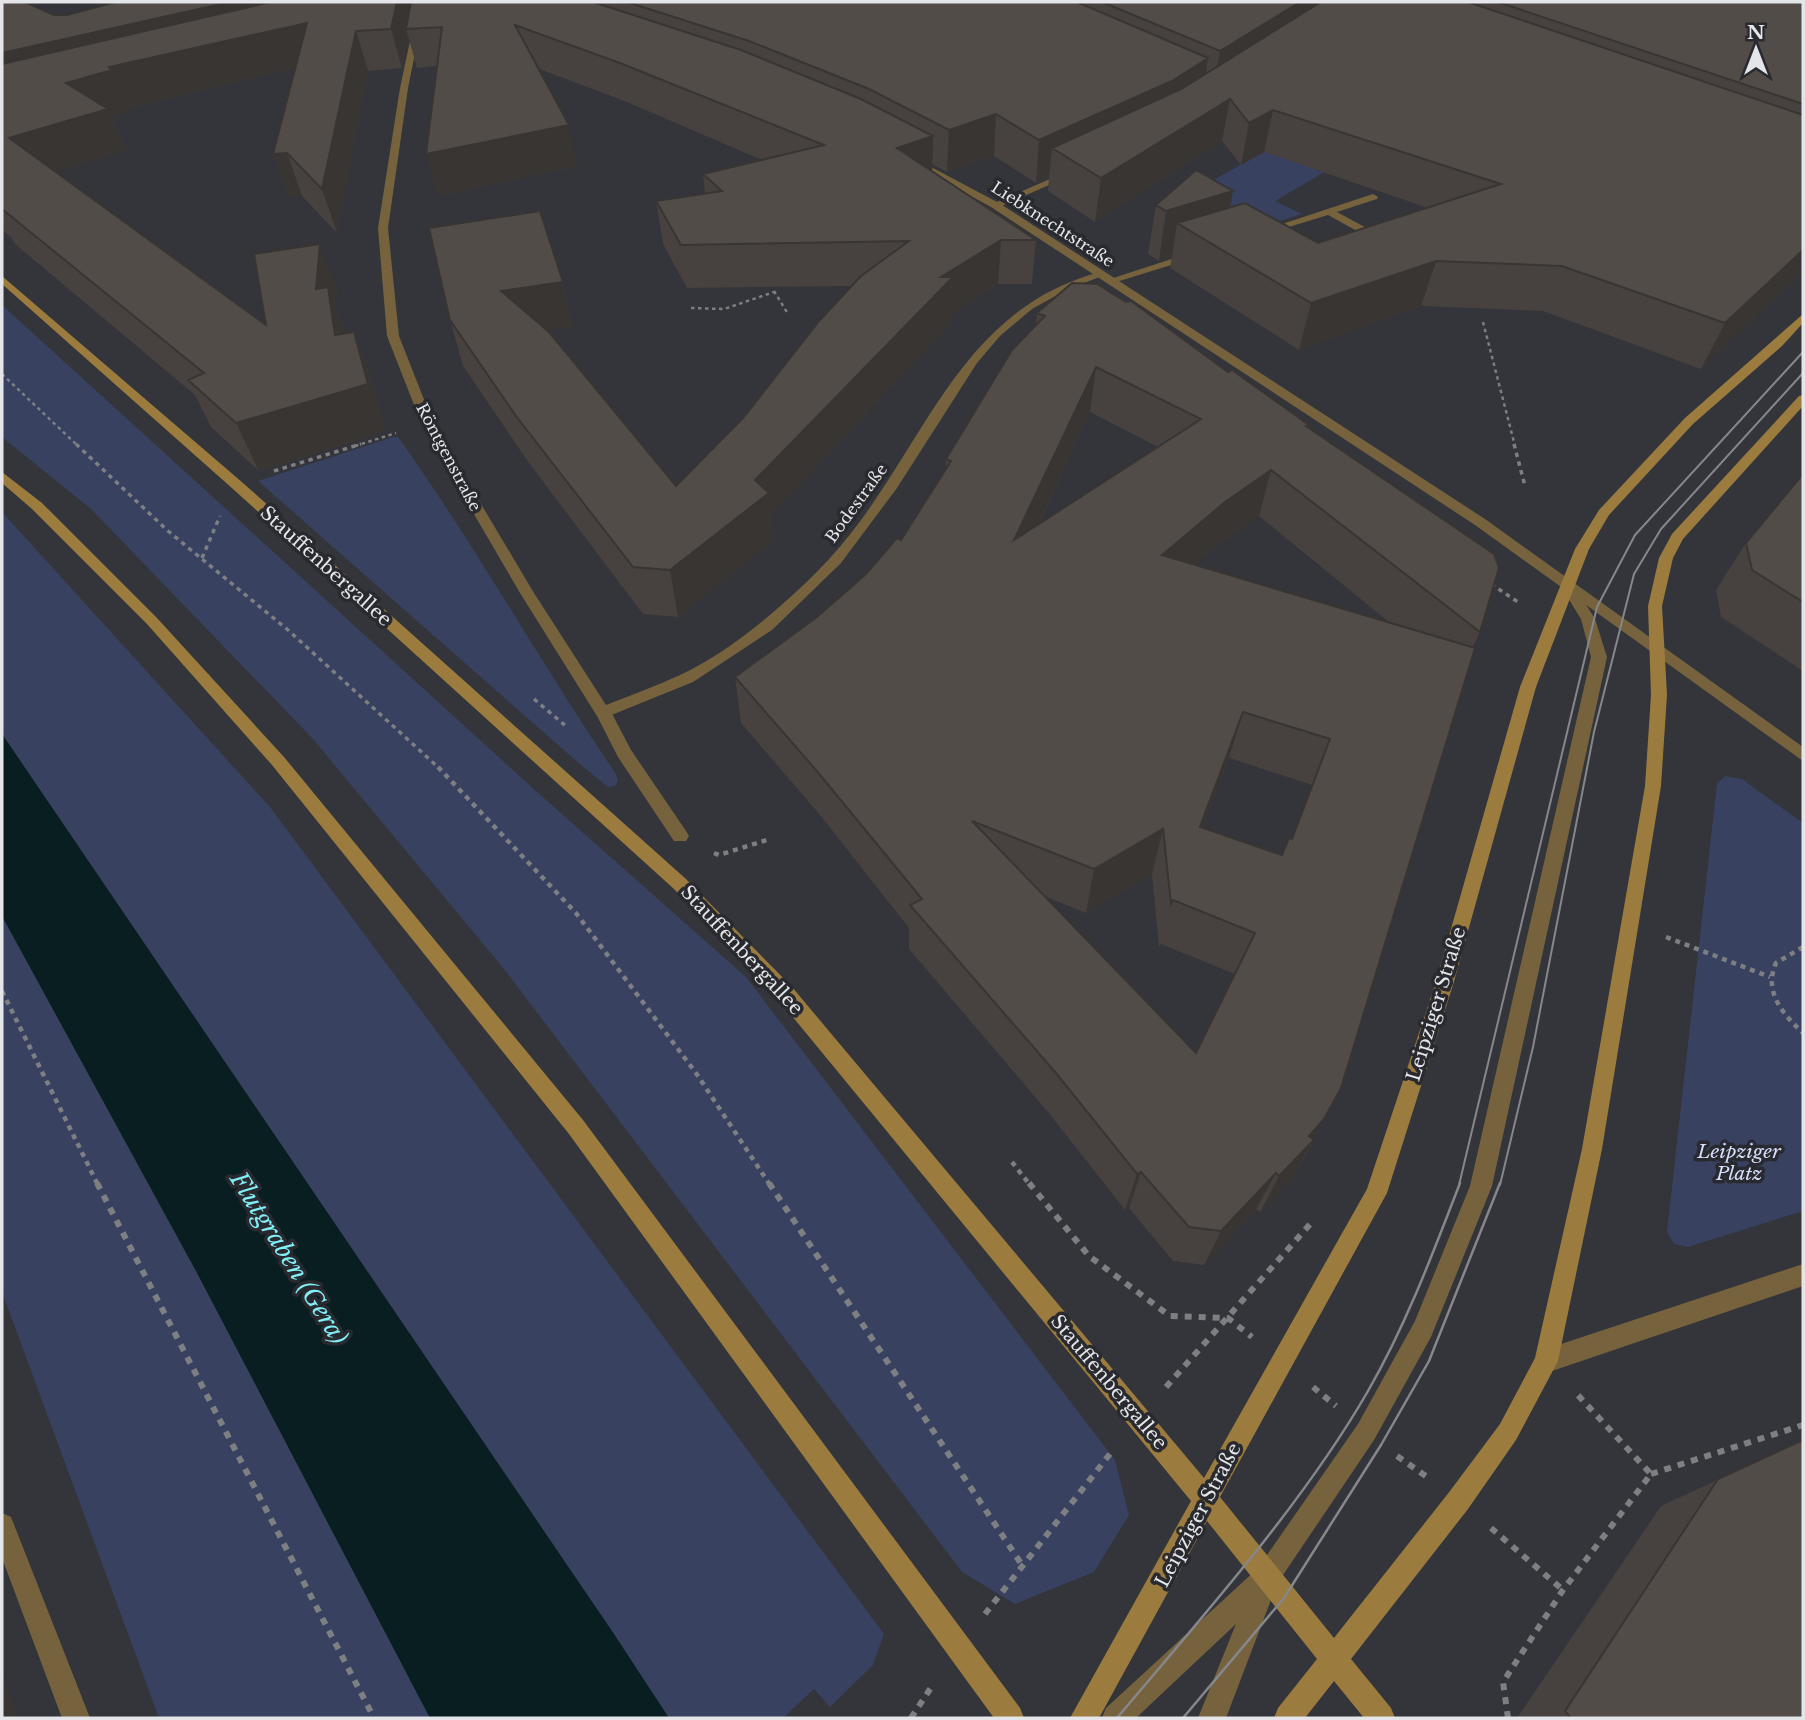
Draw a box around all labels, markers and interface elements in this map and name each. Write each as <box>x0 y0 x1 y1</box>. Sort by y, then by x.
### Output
north arrow <box>1721 14 1791 84</box>
text: N <box>1747 21 1765 44</box>
street label: Liebknechtstraße <box>988 177 1118 271</box>
street label: Röntgenstraße <box>412 400 486 514</box>
street label: Bodestraße <box>821 460 891 546</box>
street label: Stauffenbergallee <box>256 501 396 631</box>
street label: Stauffenbergallee <box>676 880 808 1020</box>
street label: Leipziger Straße <box>1402 924 1470 1084</box>
park label: Leipziger Platz <box>1696 1140 1782 1185</box>
water label: Flutgraben (Gera) <box>224 1165 354 1350</box>
street label: Stauffenbergallee <box>1046 1310 1172 1454</box>
street label: Leipziger Straße <box>1150 1439 1246 1591</box>

